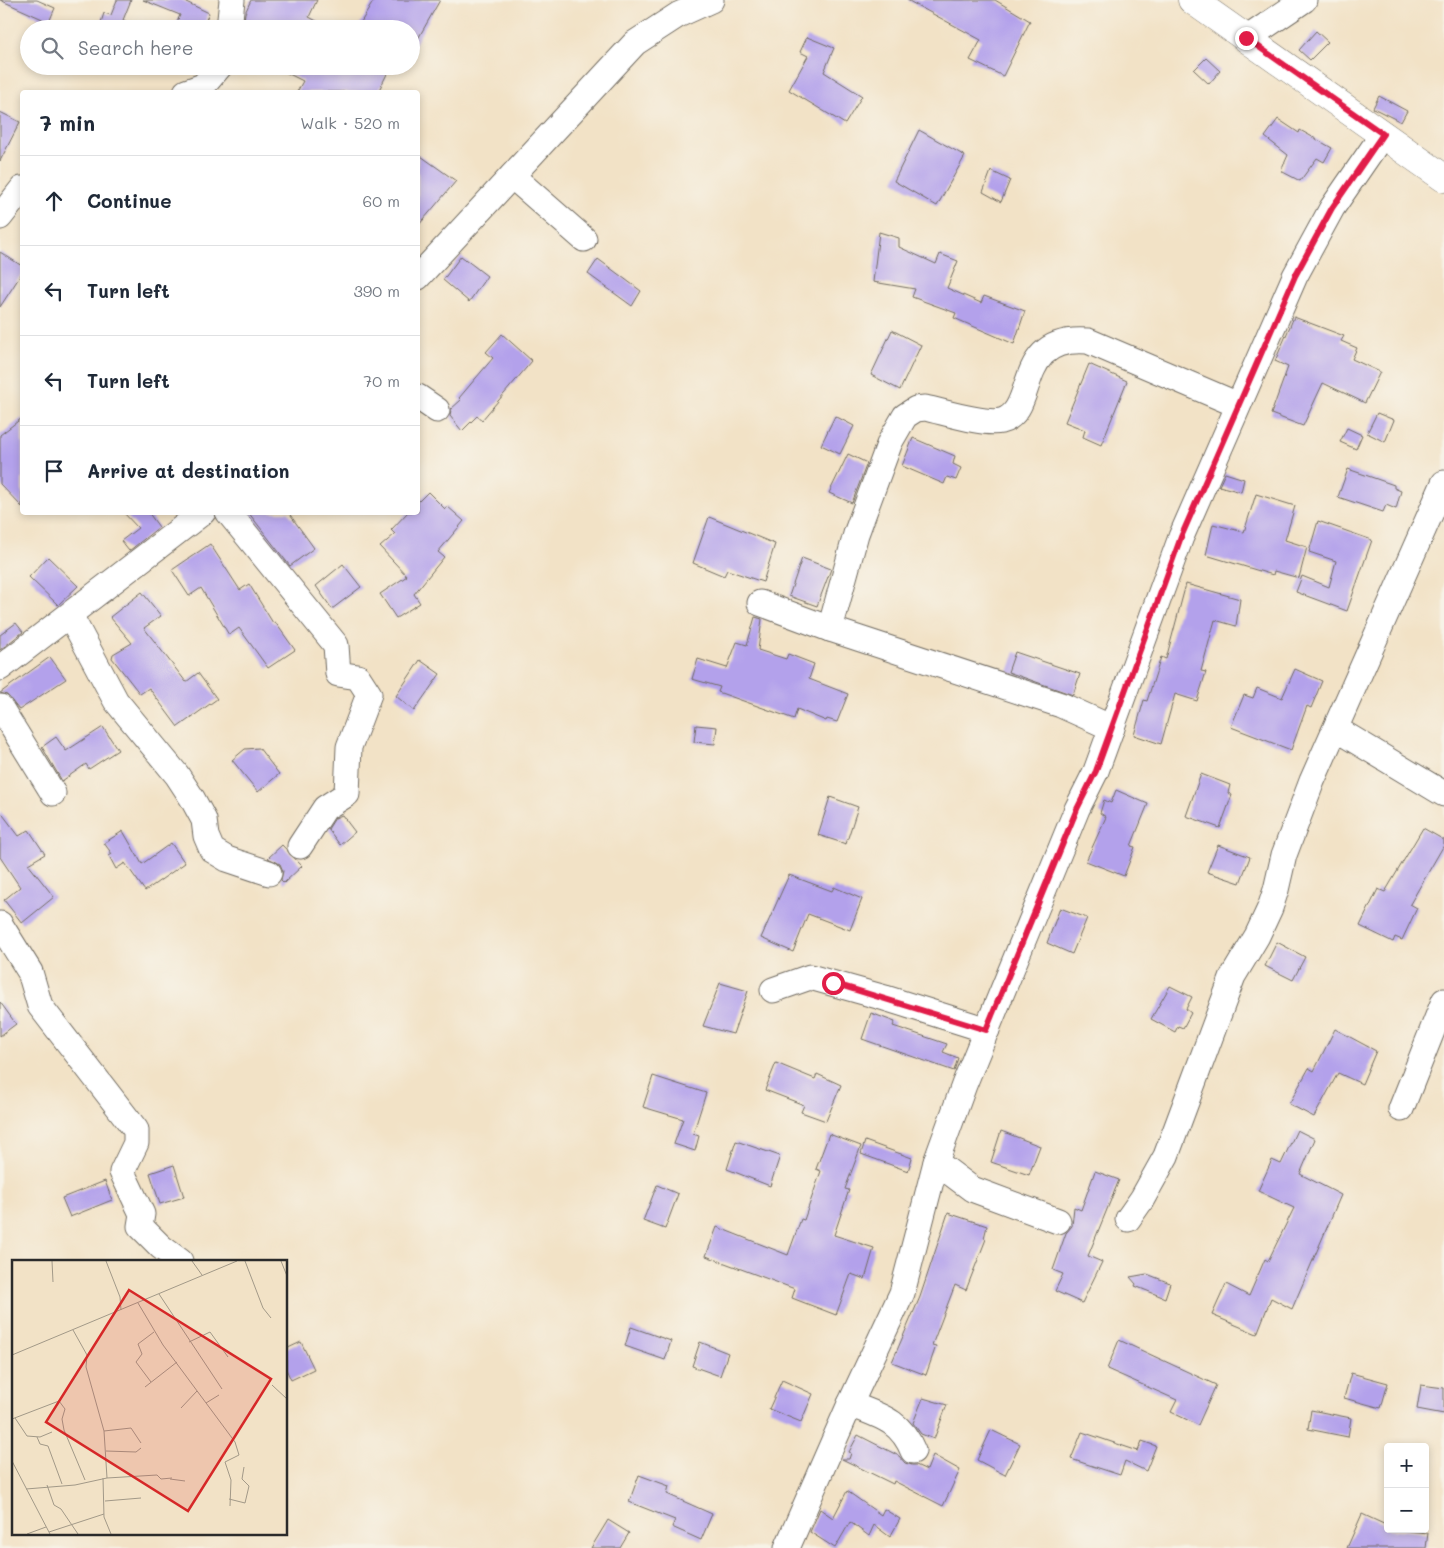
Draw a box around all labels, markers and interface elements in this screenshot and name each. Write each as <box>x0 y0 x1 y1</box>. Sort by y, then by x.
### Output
search box <box>20 20 420 75</box>
route end <box>1235 27 1258 50</box>
icon: search <box>38 34 66 62</box>
text: Search here <box>78 35 194 60</box>
text: 7 min <box>40 109 95 136</box>
text: Walk · 520 m <box>300 112 400 133</box>
icon: ahead <box>40 187 68 215</box>
text: Continue <box>87 188 172 213</box>
text: 60 m <box>363 190 400 211</box>
icon: left <box>40 277 68 305</box>
text: Turn left <box>87 278 170 303</box>
text: 390 m <box>353 280 400 301</box>
icon: left <box>40 367 68 395</box>
text: Turn left <box>87 368 170 393</box>
text: 70 m <box>363 370 400 391</box>
icon: arrive <box>40 457 68 485</box>
text: Arrive at destination <box>87 458 290 483</box>
route start <box>822 972 845 995</box>
inset map <box>12 1260 288 1536</box>
map controls <box>1384 1443 1429 1533</box>
button: + <box>1384 1443 1429 1488</box>
button: − <box>1384 1488 1429 1533</box>

